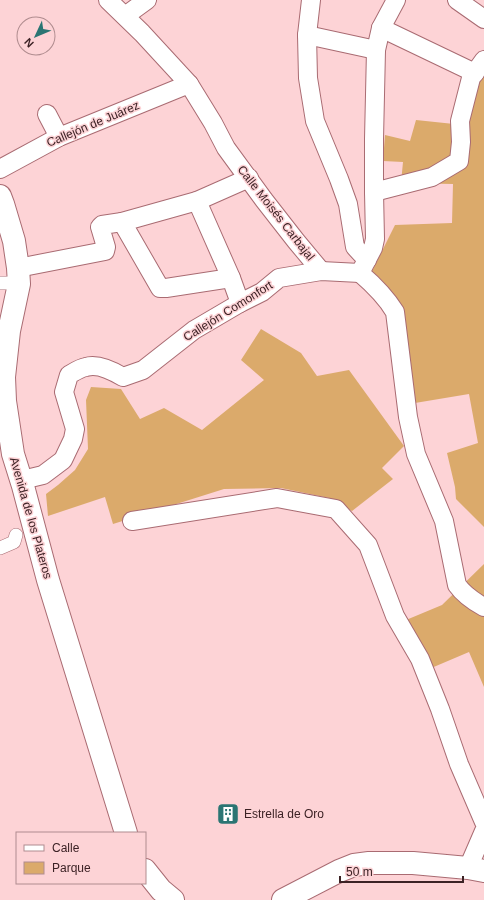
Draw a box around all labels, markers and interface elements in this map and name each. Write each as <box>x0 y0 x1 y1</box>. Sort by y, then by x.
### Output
north arrow <box>16 16 56 56</box>
text: N <box>22 36 36 50</box>
street label: Callejón de Juárez <box>45 98 141 150</box>
street label: Calle Moisés Carbajal <box>235 163 317 263</box>
street label: Callejón Comonfort <box>181 277 276 344</box>
street label: Avenida de los Plateros <box>7 456 55 580</box>
building icon: Estrella de Oro <box>215 801 241 827</box>
place label: Estrella de Oro <box>244 807 324 821</box>
legend <box>16 832 146 884</box>
text: Calle <box>52 841 80 855</box>
scale bar <box>340 858 463 884</box>
text: Parque <box>52 861 91 875</box>
text: 50 m <box>346 865 373 879</box>

